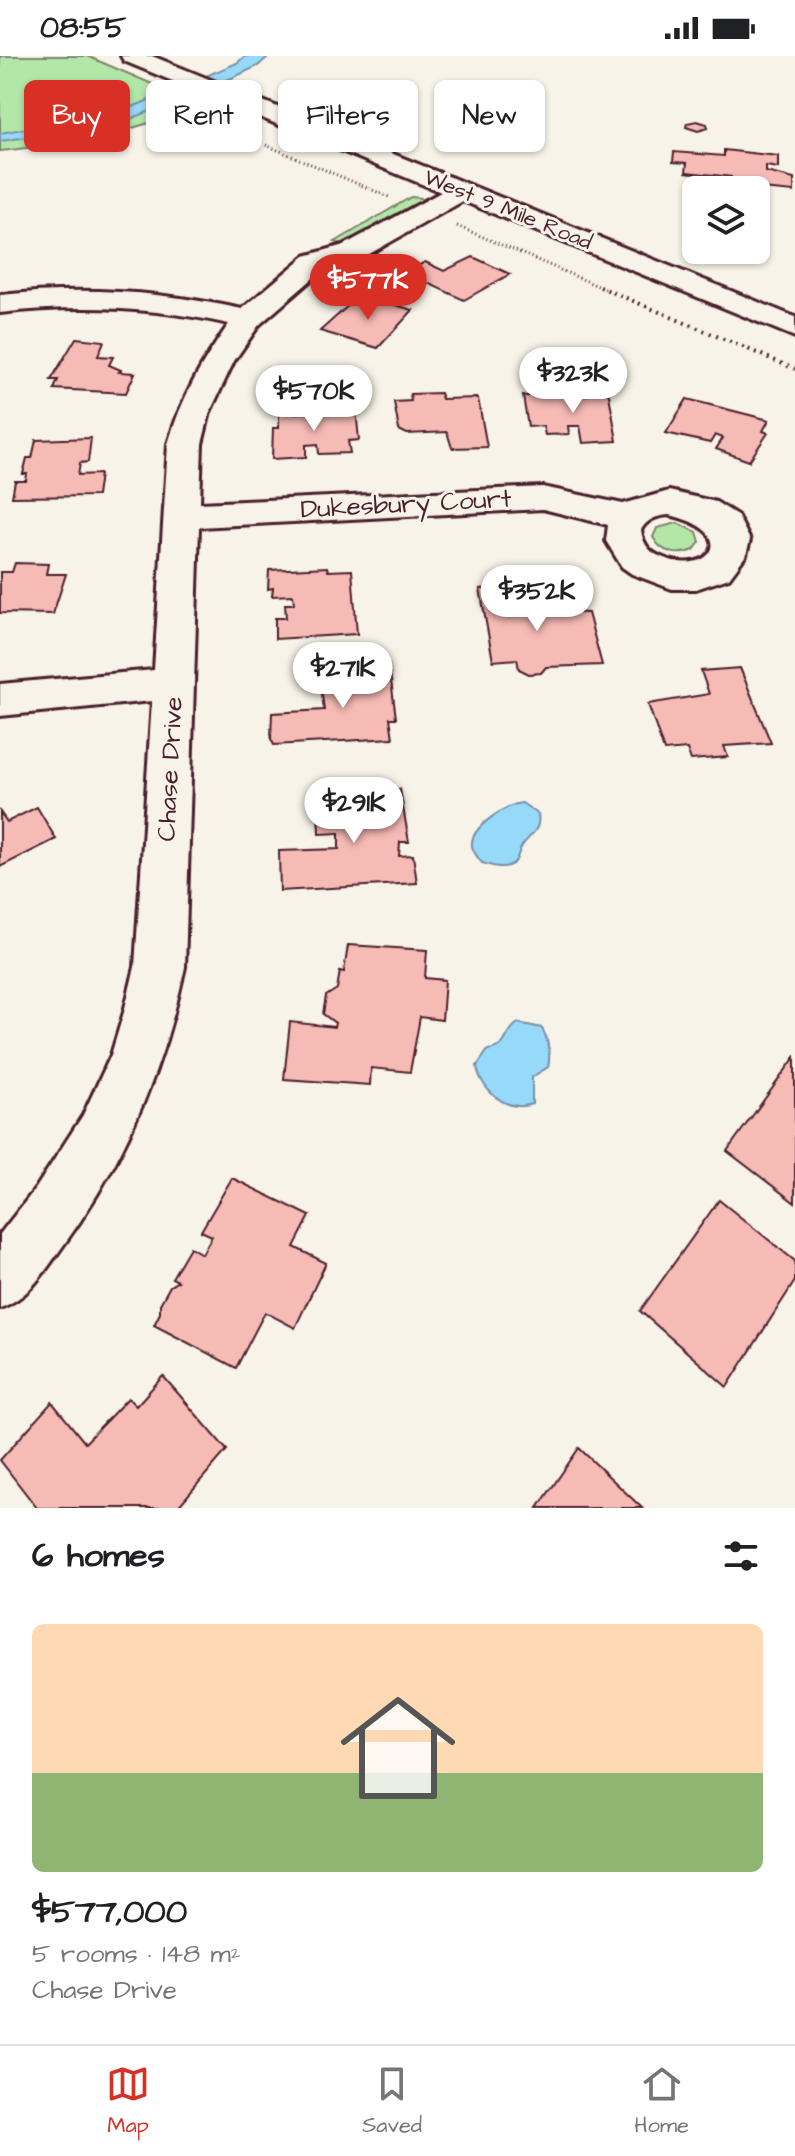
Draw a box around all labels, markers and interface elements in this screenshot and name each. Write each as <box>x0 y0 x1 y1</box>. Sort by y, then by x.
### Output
text: 08:55 <box>40 7 126 49</box>
chip: Buy <box>24 80 130 152</box>
chip: Rent <box>146 80 262 152</box>
chip: Filters <box>278 80 418 152</box>
chip: New <box>434 80 545 152</box>
street label: West 9 Mile Road <box>419 162 597 258</box>
map controls <box>682 176 770 264</box>
button: layers <box>682 176 770 264</box>
pin: $577K <box>312 254 424 322</box>
text: $577K <box>328 262 408 298</box>
pin: $323K <box>517 347 629 415</box>
text: $323K <box>537 355 609 391</box>
pin: $570K <box>258 365 370 433</box>
text: $570K <box>273 373 355 409</box>
street label: Dukesbury Court <box>300 480 513 529</box>
pin: $352K <box>481 565 593 633</box>
text: $352K <box>499 573 575 609</box>
pin: $271K <box>287 642 399 710</box>
text: $271K <box>311 650 375 686</box>
street label: Chase Drive <box>148 696 192 842</box>
pin: $291K <box>298 777 410 845</box>
text: $291K <box>322 785 386 821</box>
text: 6 homes <box>32 1532 165 1580</box>
icon: filters <box>719 1534 763 1578</box>
icon: home <box>326 1676 470 1820</box>
text: $577,000 <box>32 1888 187 1936</box>
text: 5 rooms · 148 m² <box>32 1936 240 1972</box>
text: Chase Drive <box>32 1972 177 2008</box>
tab: Map <box>106 2062 150 2141</box>
tab: Saved <box>362 2062 422 2141</box>
tab: Home <box>634 2062 689 2141</box>

